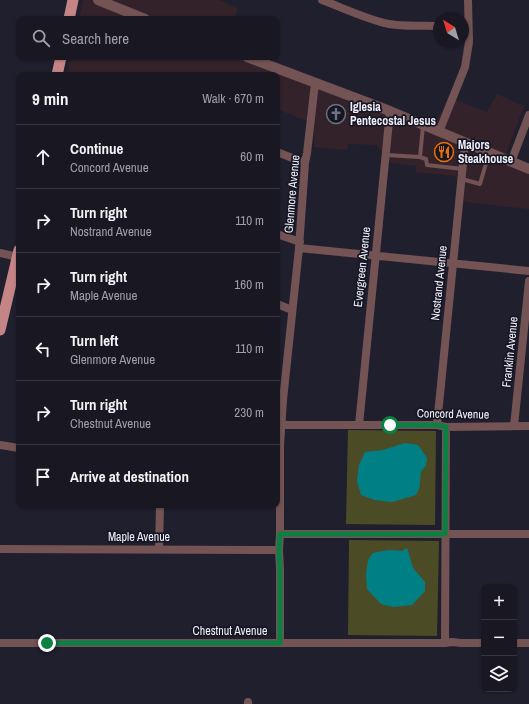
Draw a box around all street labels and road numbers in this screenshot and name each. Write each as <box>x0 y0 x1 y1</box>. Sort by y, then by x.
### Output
street label: Glenmore Avenue <box>281 154 303 234</box>
street label: Evergreen Avenue <box>350 226 374 308</box>
street label: Nostrand Avenue <box>427 245 451 321</box>
street label: Franklin Avenue <box>498 316 522 388</box>
street label: Concord Avenue <box>417 405 489 423</box>
street label: Maple Avenue <box>108 529 170 545</box>
street label: Chestnut Avenue <box>193 623 267 639</box>

